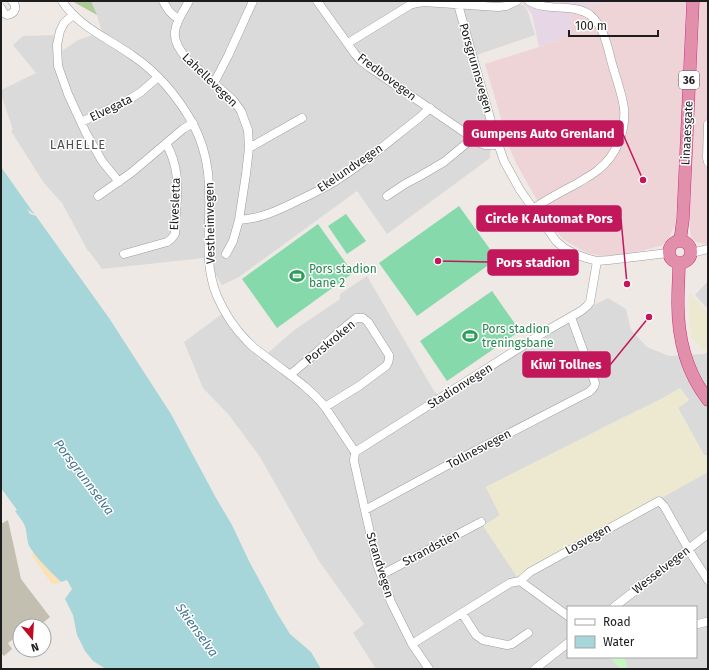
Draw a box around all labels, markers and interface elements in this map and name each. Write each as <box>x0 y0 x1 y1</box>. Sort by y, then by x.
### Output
scale bar <box>569 12 658 38</box>
text: 100 m <box>575 19 607 33</box>
street label: Porsgrunnsvegen <box>456 21 496 115</box>
street label: Lahellevegen <box>179 50 241 110</box>
street label: Fredbovegen <box>355 50 419 104</box>
road number: 36 <box>679 71 699 89</box>
street label: Elvegata <box>88 92 134 124</box>
street label: Linaaesgate <box>678 100 696 166</box>
callout: Gumpens Auto Grenland <box>464 121 623 146</box>
text: Gumpens Auto Grenland <box>471 126 615 141</box>
district label: LAHELLE <box>50 137 106 152</box>
street label: Ekelundvegen <box>315 141 385 195</box>
street label: Elvesletta <box>167 177 183 231</box>
street label: Vestheimvegen <box>202 182 218 264</box>
callout: Circle K Automat Pors <box>477 206 621 231</box>
text: Circle K Automat Pors <box>485 211 614 226</box>
callout: Pors stadion <box>488 250 578 275</box>
text: Pors stadion <box>496 255 570 270</box>
place label: Pors stadion bane 2 <box>309 262 377 290</box>
sports icon: Pors stadion bane 2 <box>288 267 306 285</box>
street label: Porskroken <box>302 317 358 367</box>
place label: Pors stadion treningsbane <box>482 322 553 350</box>
sports icon: Pors stadion treningsbane <box>461 327 479 345</box>
callout: Kiwi Tollnes <box>523 352 610 377</box>
text: Kiwi Tollnes <box>531 357 602 372</box>
street label: Stadionvegen <box>425 360 495 412</box>
street label: Tollnesvegen <box>445 426 513 472</box>
water label: Porsgrunnselva <box>51 436 117 518</box>
street label: Losvegen <box>563 521 613 557</box>
street label: Strandstien <box>400 527 462 569</box>
street label: Strandvegen <box>363 531 397 599</box>
street label: Wesselvegen <box>629 543 693 597</box>
water label: Skienselva <box>172 600 221 659</box>
legend <box>567 606 697 658</box>
text: Road <box>603 615 631 629</box>
north arrow <box>12 618 52 658</box>
text: Water <box>603 635 635 649</box>
text: N <box>29 640 40 654</box>

